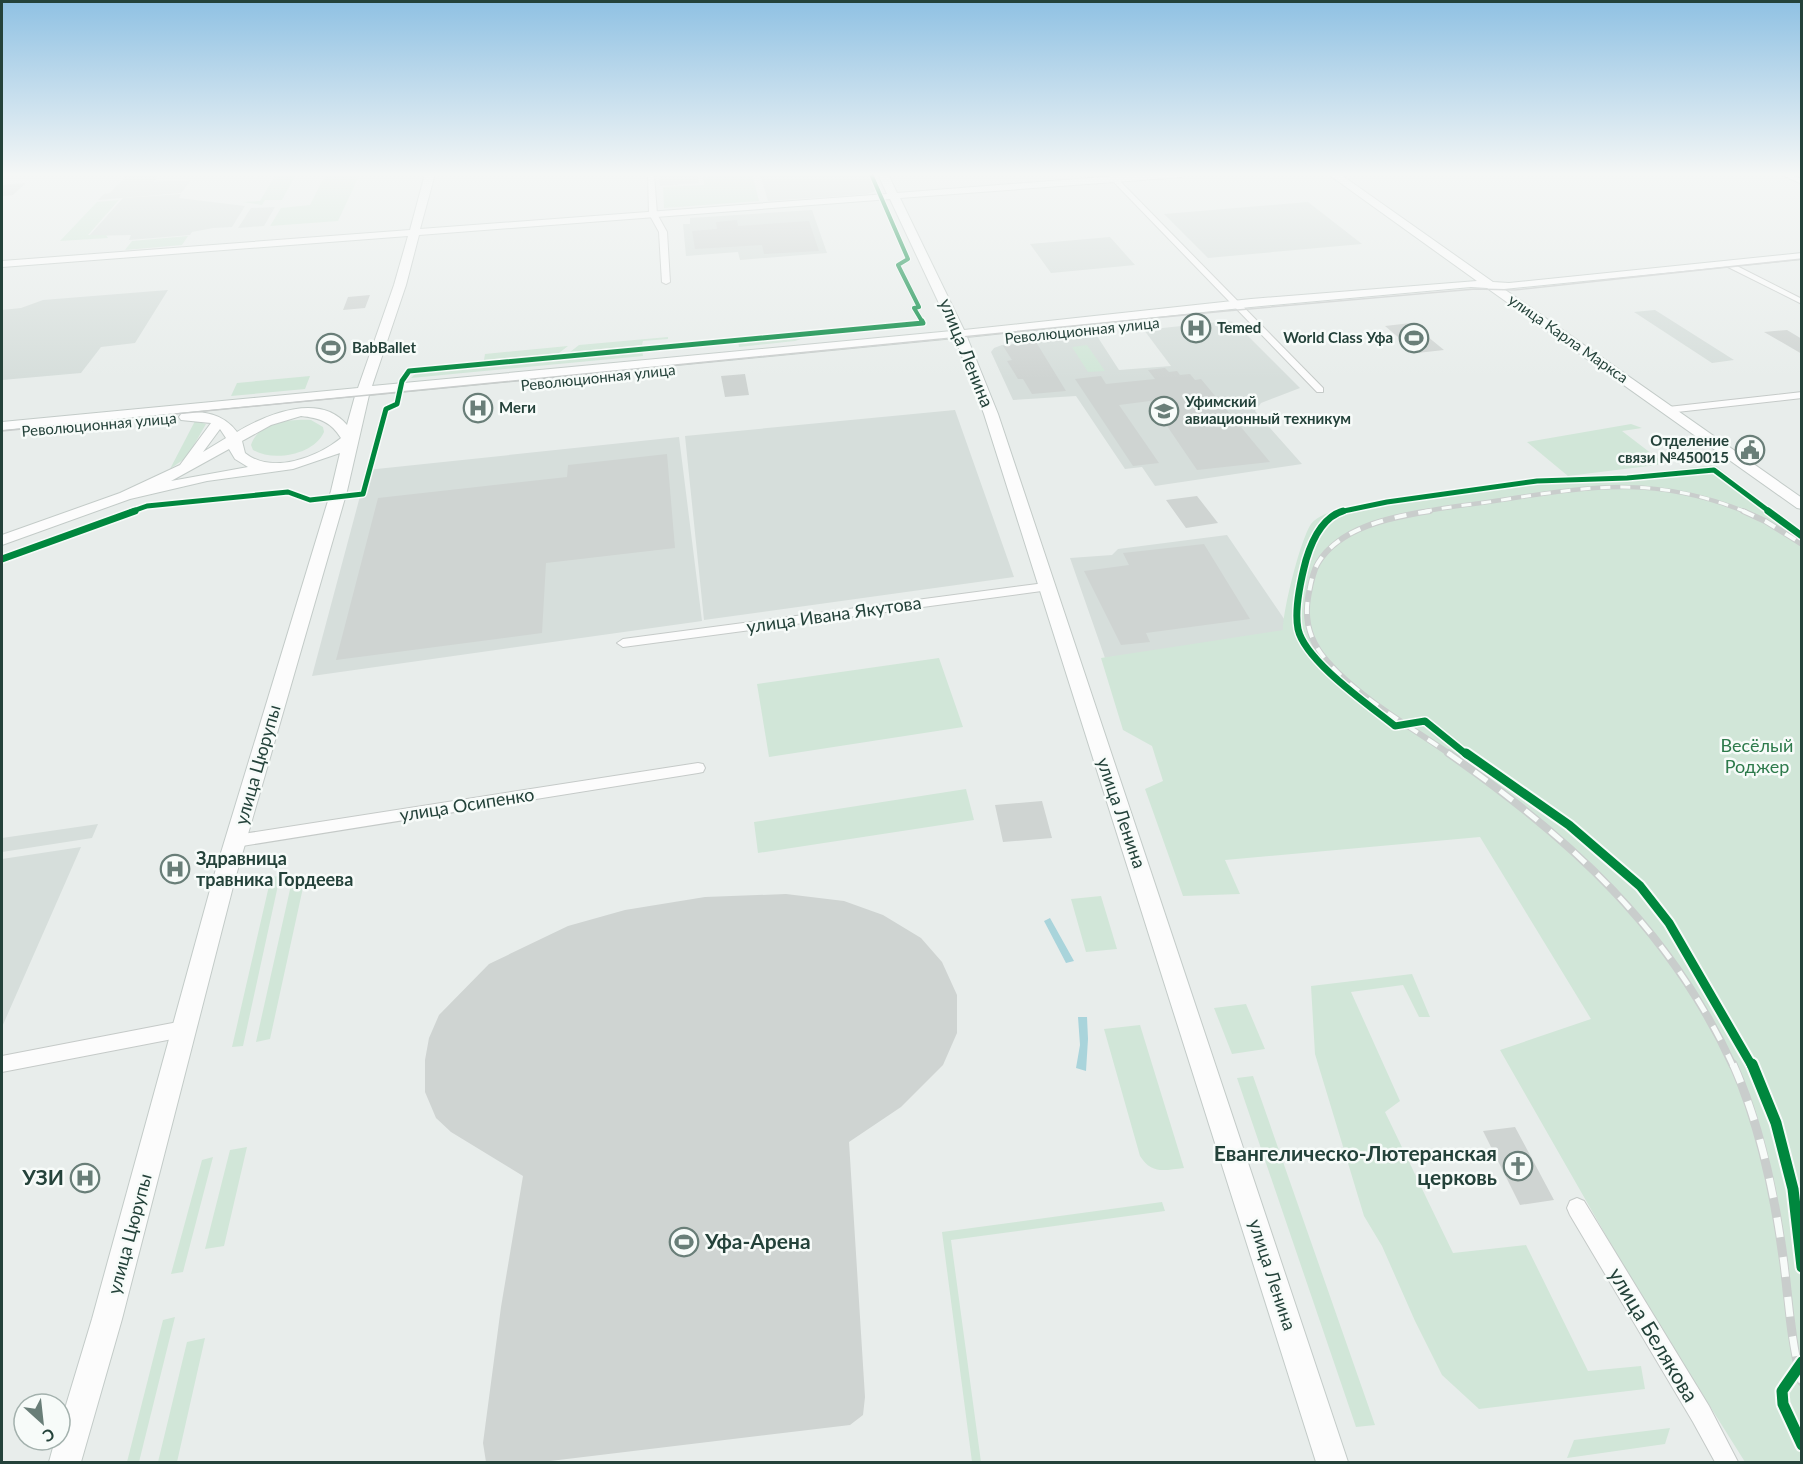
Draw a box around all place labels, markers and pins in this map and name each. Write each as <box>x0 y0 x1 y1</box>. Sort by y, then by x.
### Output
hospital icon: Temed <box>1180 312 1212 344</box>
place label: Temed <box>1217 318 1261 336</box>
sports icon: World Class Уфа <box>1398 322 1430 354</box>
place label: World Class Уфа <box>1283 328 1393 346</box>
sports icon: BabBallet <box>315 332 347 364</box>
place label: BabBallet <box>352 338 416 356</box>
hospital icon: Меги <box>462 392 494 424</box>
place label: Уфимский авиационный техникум <box>1184 392 1351 427</box>
school or university icon: Уфимский авиационный техникум <box>1148 395 1180 427</box>
place label: Меги <box>499 398 536 416</box>
place label: Отделение связи №450015 <box>1618 431 1729 466</box>
public building icon: Отделение связи №450015 <box>1734 434 1766 466</box>
place label: Здравница травника Гордеева <box>196 847 353 890</box>
hospital icon: Здравница травника Гордеева <box>159 853 191 885</box>
place label: Евангелическо-Лютеранская церковь <box>1214 1140 1497 1189</box>
church icon: Евангелическо-Лютеранская церковь <box>1502 1150 1534 1182</box>
hospital icon: УЗИ <box>69 1162 101 1194</box>
place label: УЗИ <box>21 1164 64 1189</box>
sports icon: Уфа-Арена <box>668 1226 700 1258</box>
place label: Уфа-Арена <box>704 1228 811 1253</box>

